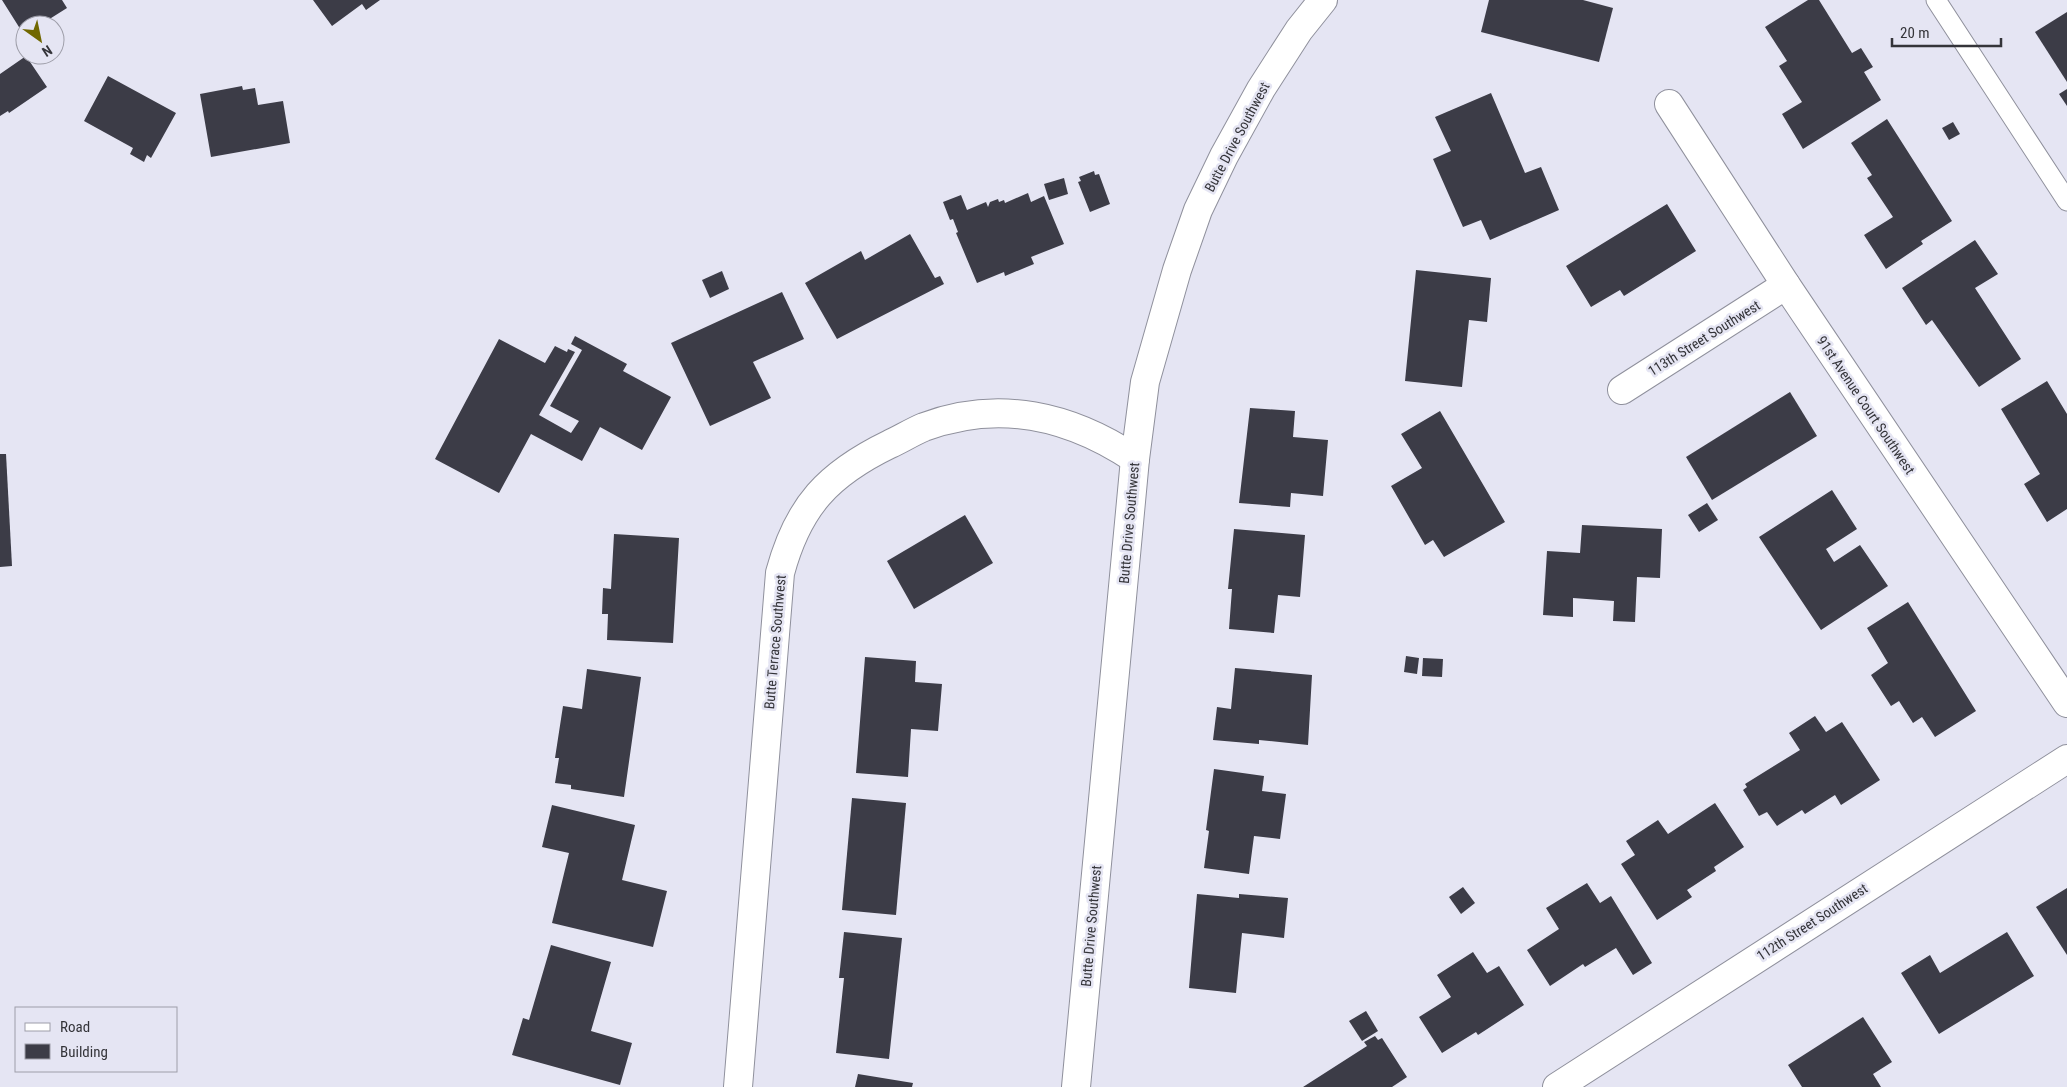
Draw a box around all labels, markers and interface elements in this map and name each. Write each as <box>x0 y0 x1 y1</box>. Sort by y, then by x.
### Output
north arrow <box>15 15 65 65</box>
scale bar <box>1892 15 2001 47</box>
text: 20 m <box>1900 24 1930 42</box>
text: N <box>39 42 55 60</box>
street label: Butte Drive Southwest <box>1201 79 1273 195</box>
street label: 113th Street Southwest <box>1645 297 1763 379</box>
street label: 91st Avenue Court Southwest <box>1814 333 1918 477</box>
street label: Butte Drive Southwest <box>1116 462 1142 584</box>
street label: Butte Terrace Southwest <box>761 574 789 710</box>
street label: Butte Drive Southwest <box>1078 865 1104 987</box>
street label: 112th Street Southwest <box>1754 880 1870 964</box>
legend <box>15 1007 178 1072</box>
text: Road <box>60 1018 90 1036</box>
text: Building <box>60 1043 108 1061</box>

